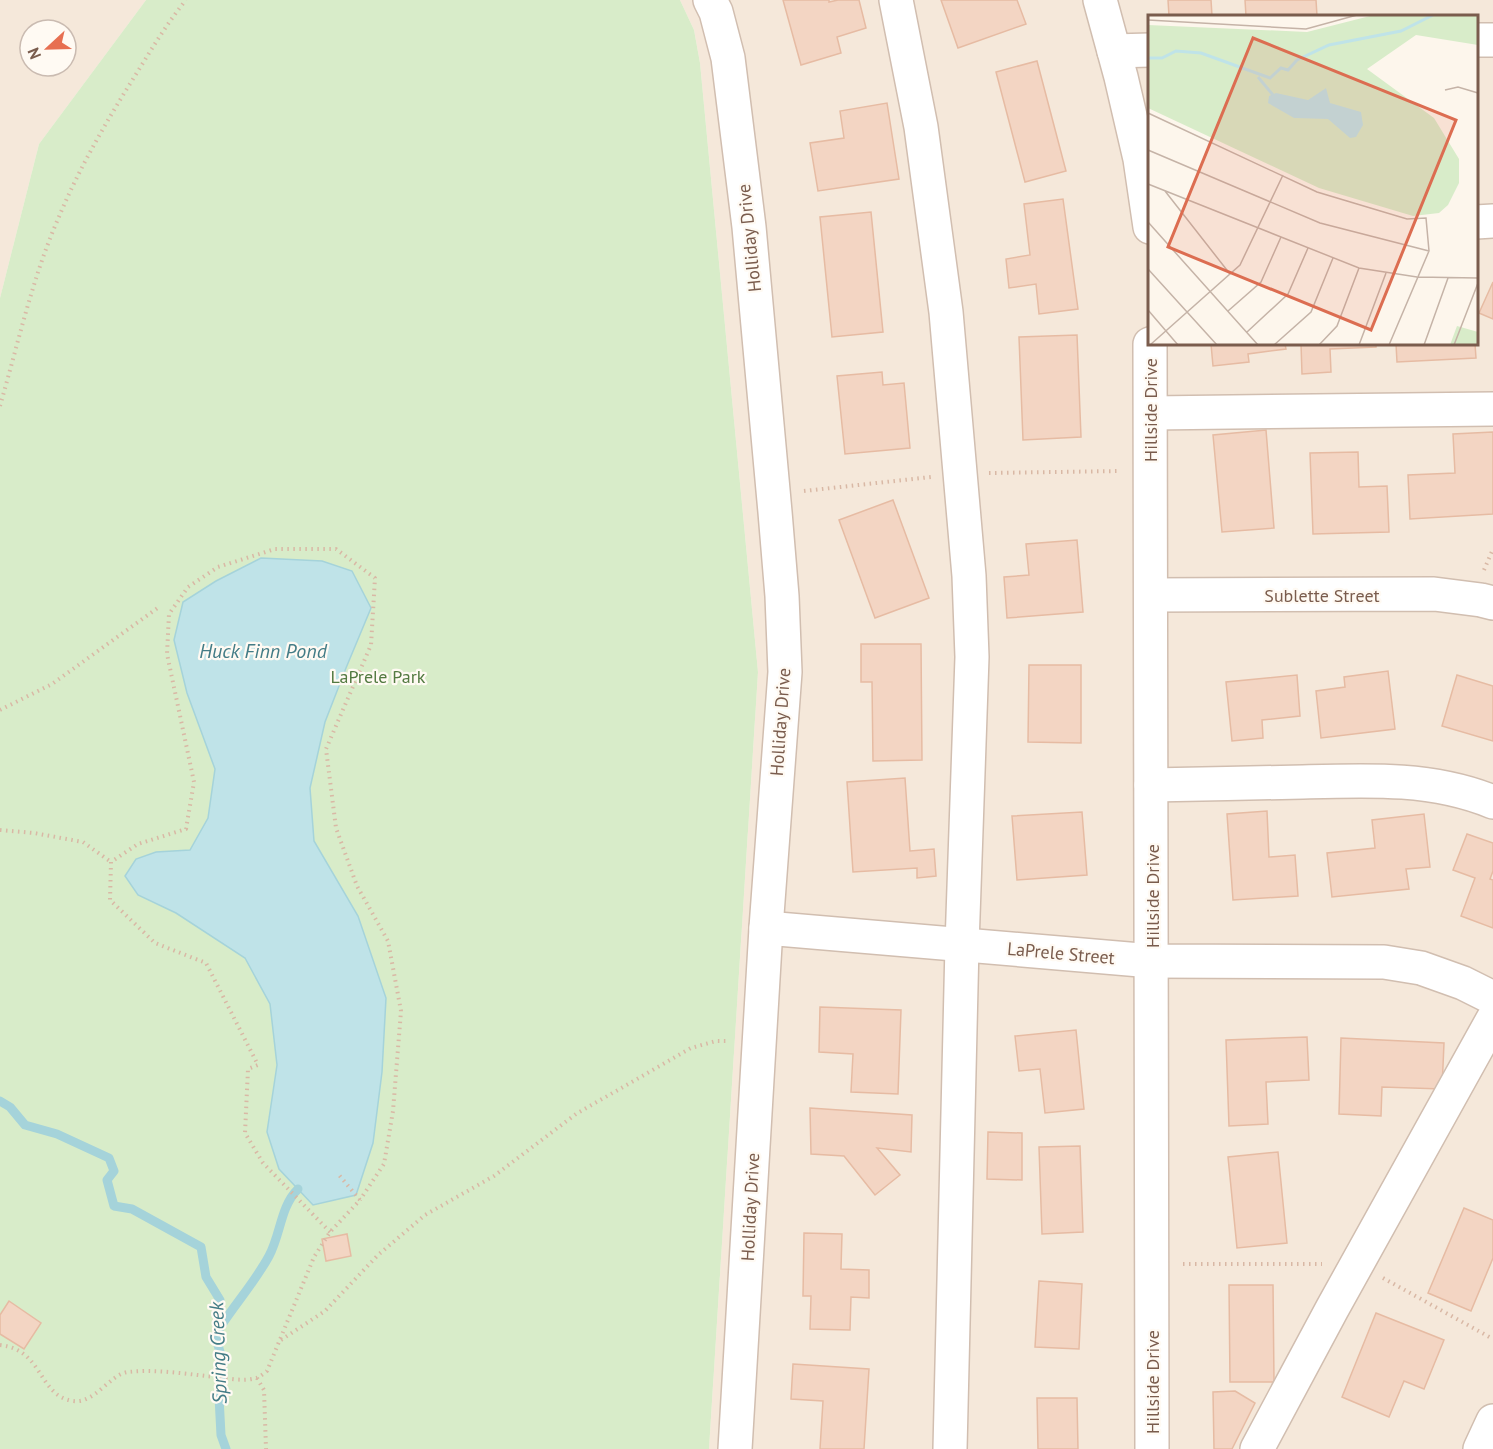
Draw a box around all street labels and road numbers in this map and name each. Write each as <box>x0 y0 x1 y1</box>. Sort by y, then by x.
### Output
street label: Holliday Drive <box>732 183 766 293</box>
street label: Hillside Drive <box>1139 358 1162 462</box>
street label: Sublette Street <box>1264 584 1380 607</box>
street label: Holliday Drive <box>765 667 795 777</box>
street label: Hillside Drive <box>1141 844 1164 948</box>
street label: LaPrele Street <box>1006 937 1116 969</box>
street label: Holliday Drive <box>736 1152 764 1262</box>
street label: Hillside Drive <box>1141 1330 1164 1434</box>

